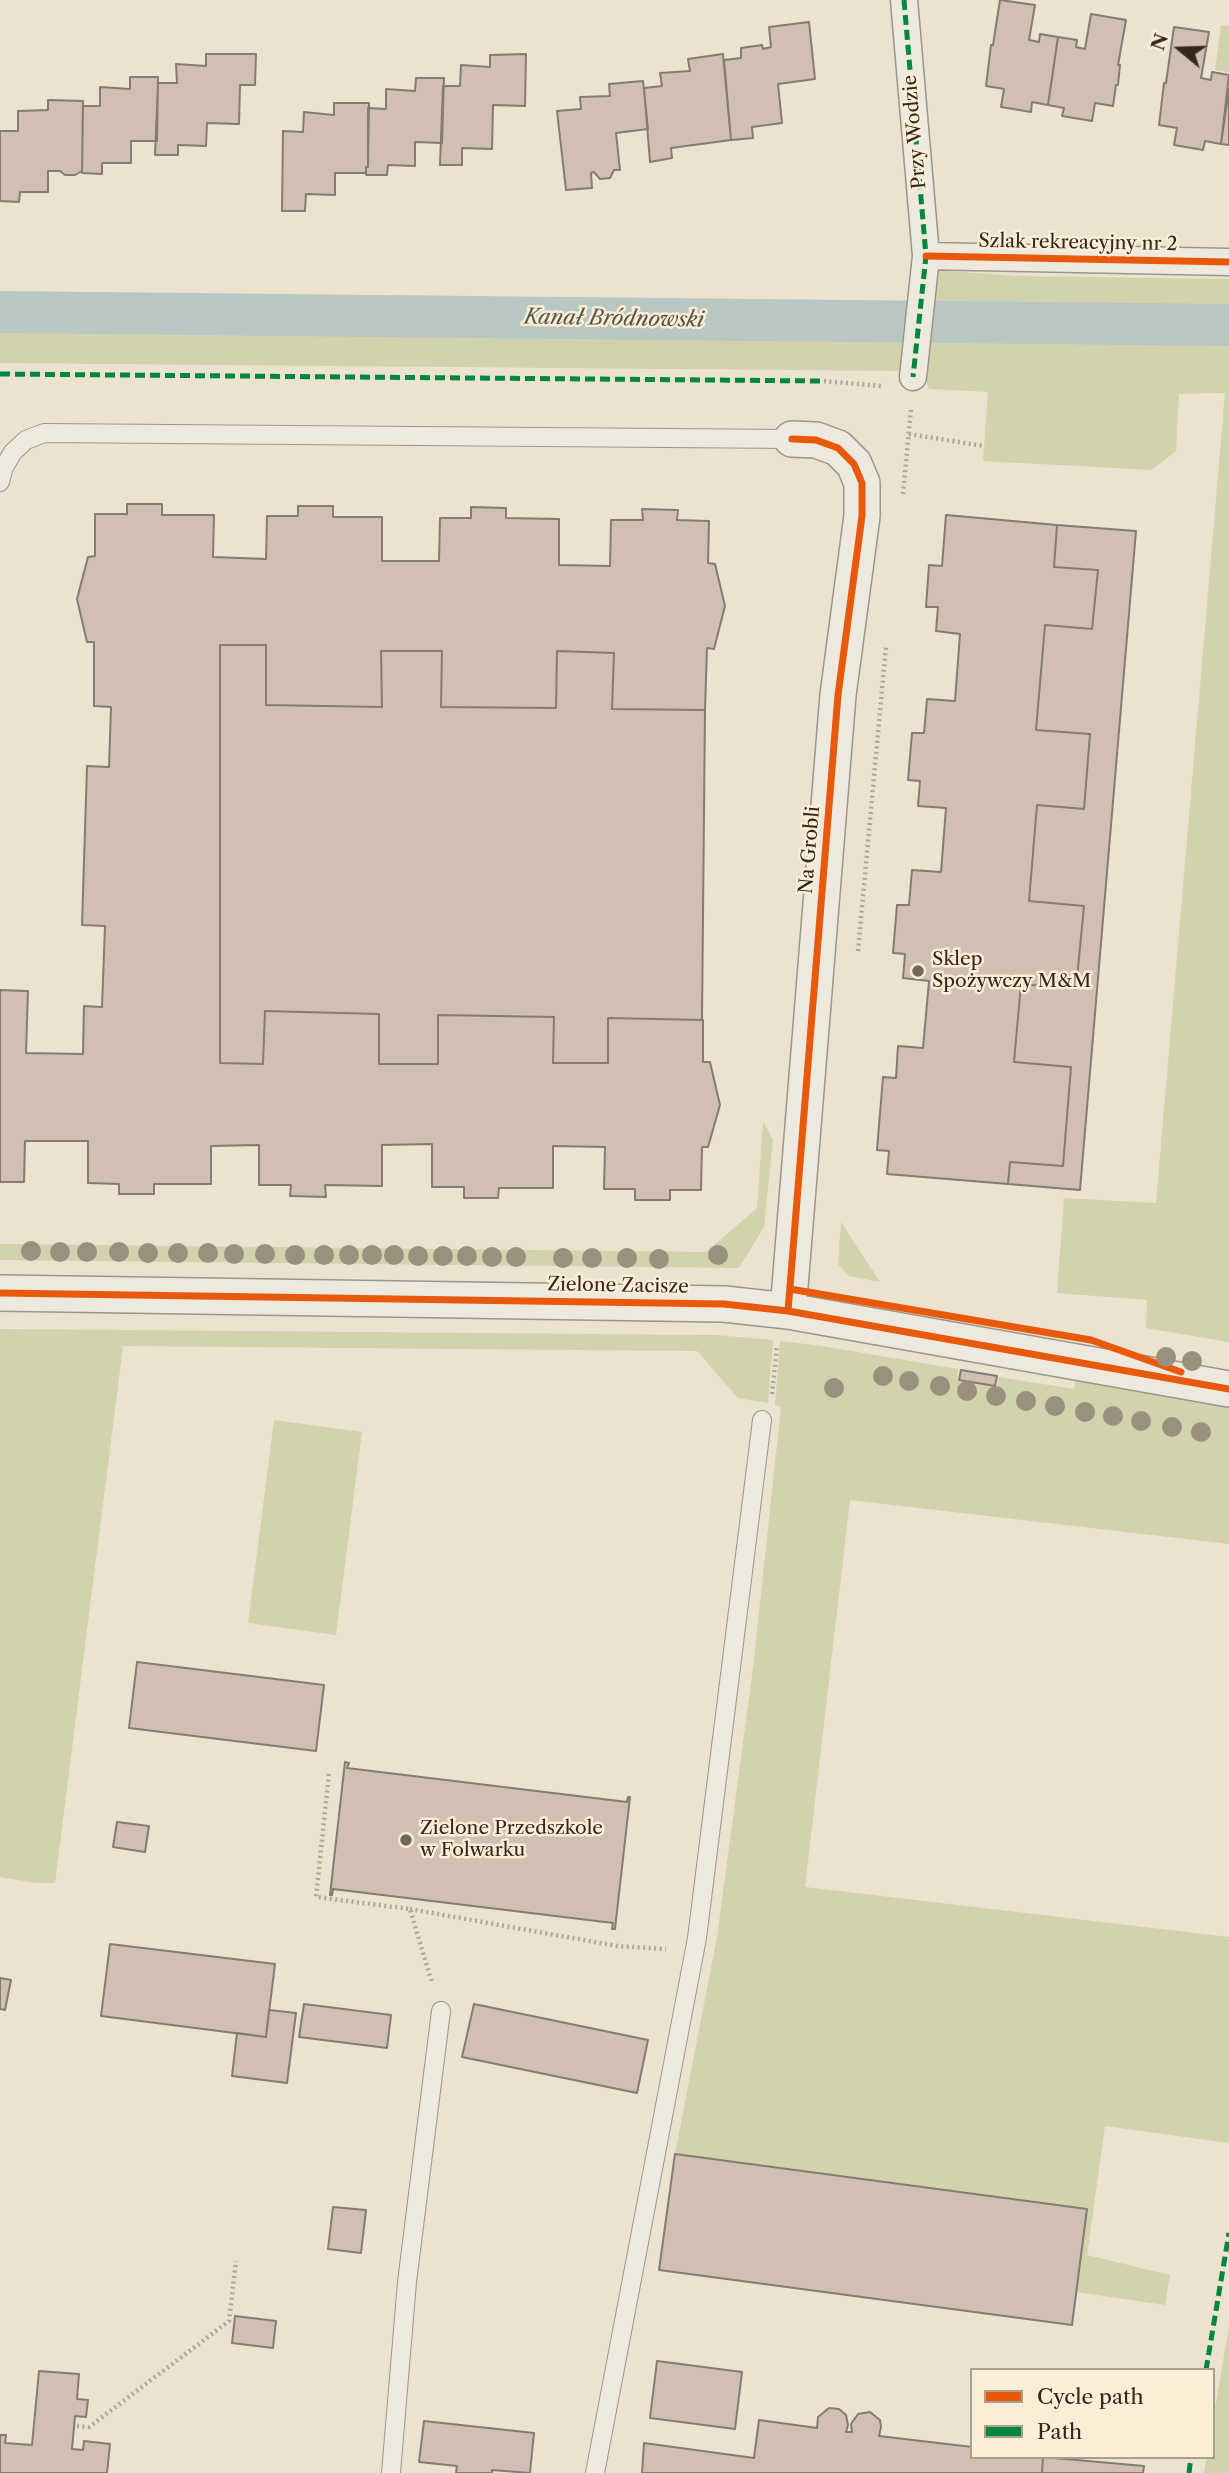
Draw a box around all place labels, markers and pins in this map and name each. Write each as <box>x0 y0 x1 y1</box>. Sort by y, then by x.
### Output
place label: Sklep Spożywczy M&M <box>932 949 1091 993</box>
marker: Sklep Spożywczy M&M <box>910 963 926 979</box>
place label: Zielone Przedszkole w Folwarku <box>420 1818 603 1862</box>
marker: Zielone Przedszkole w Folwarku <box>398 1832 414 1848</box>

